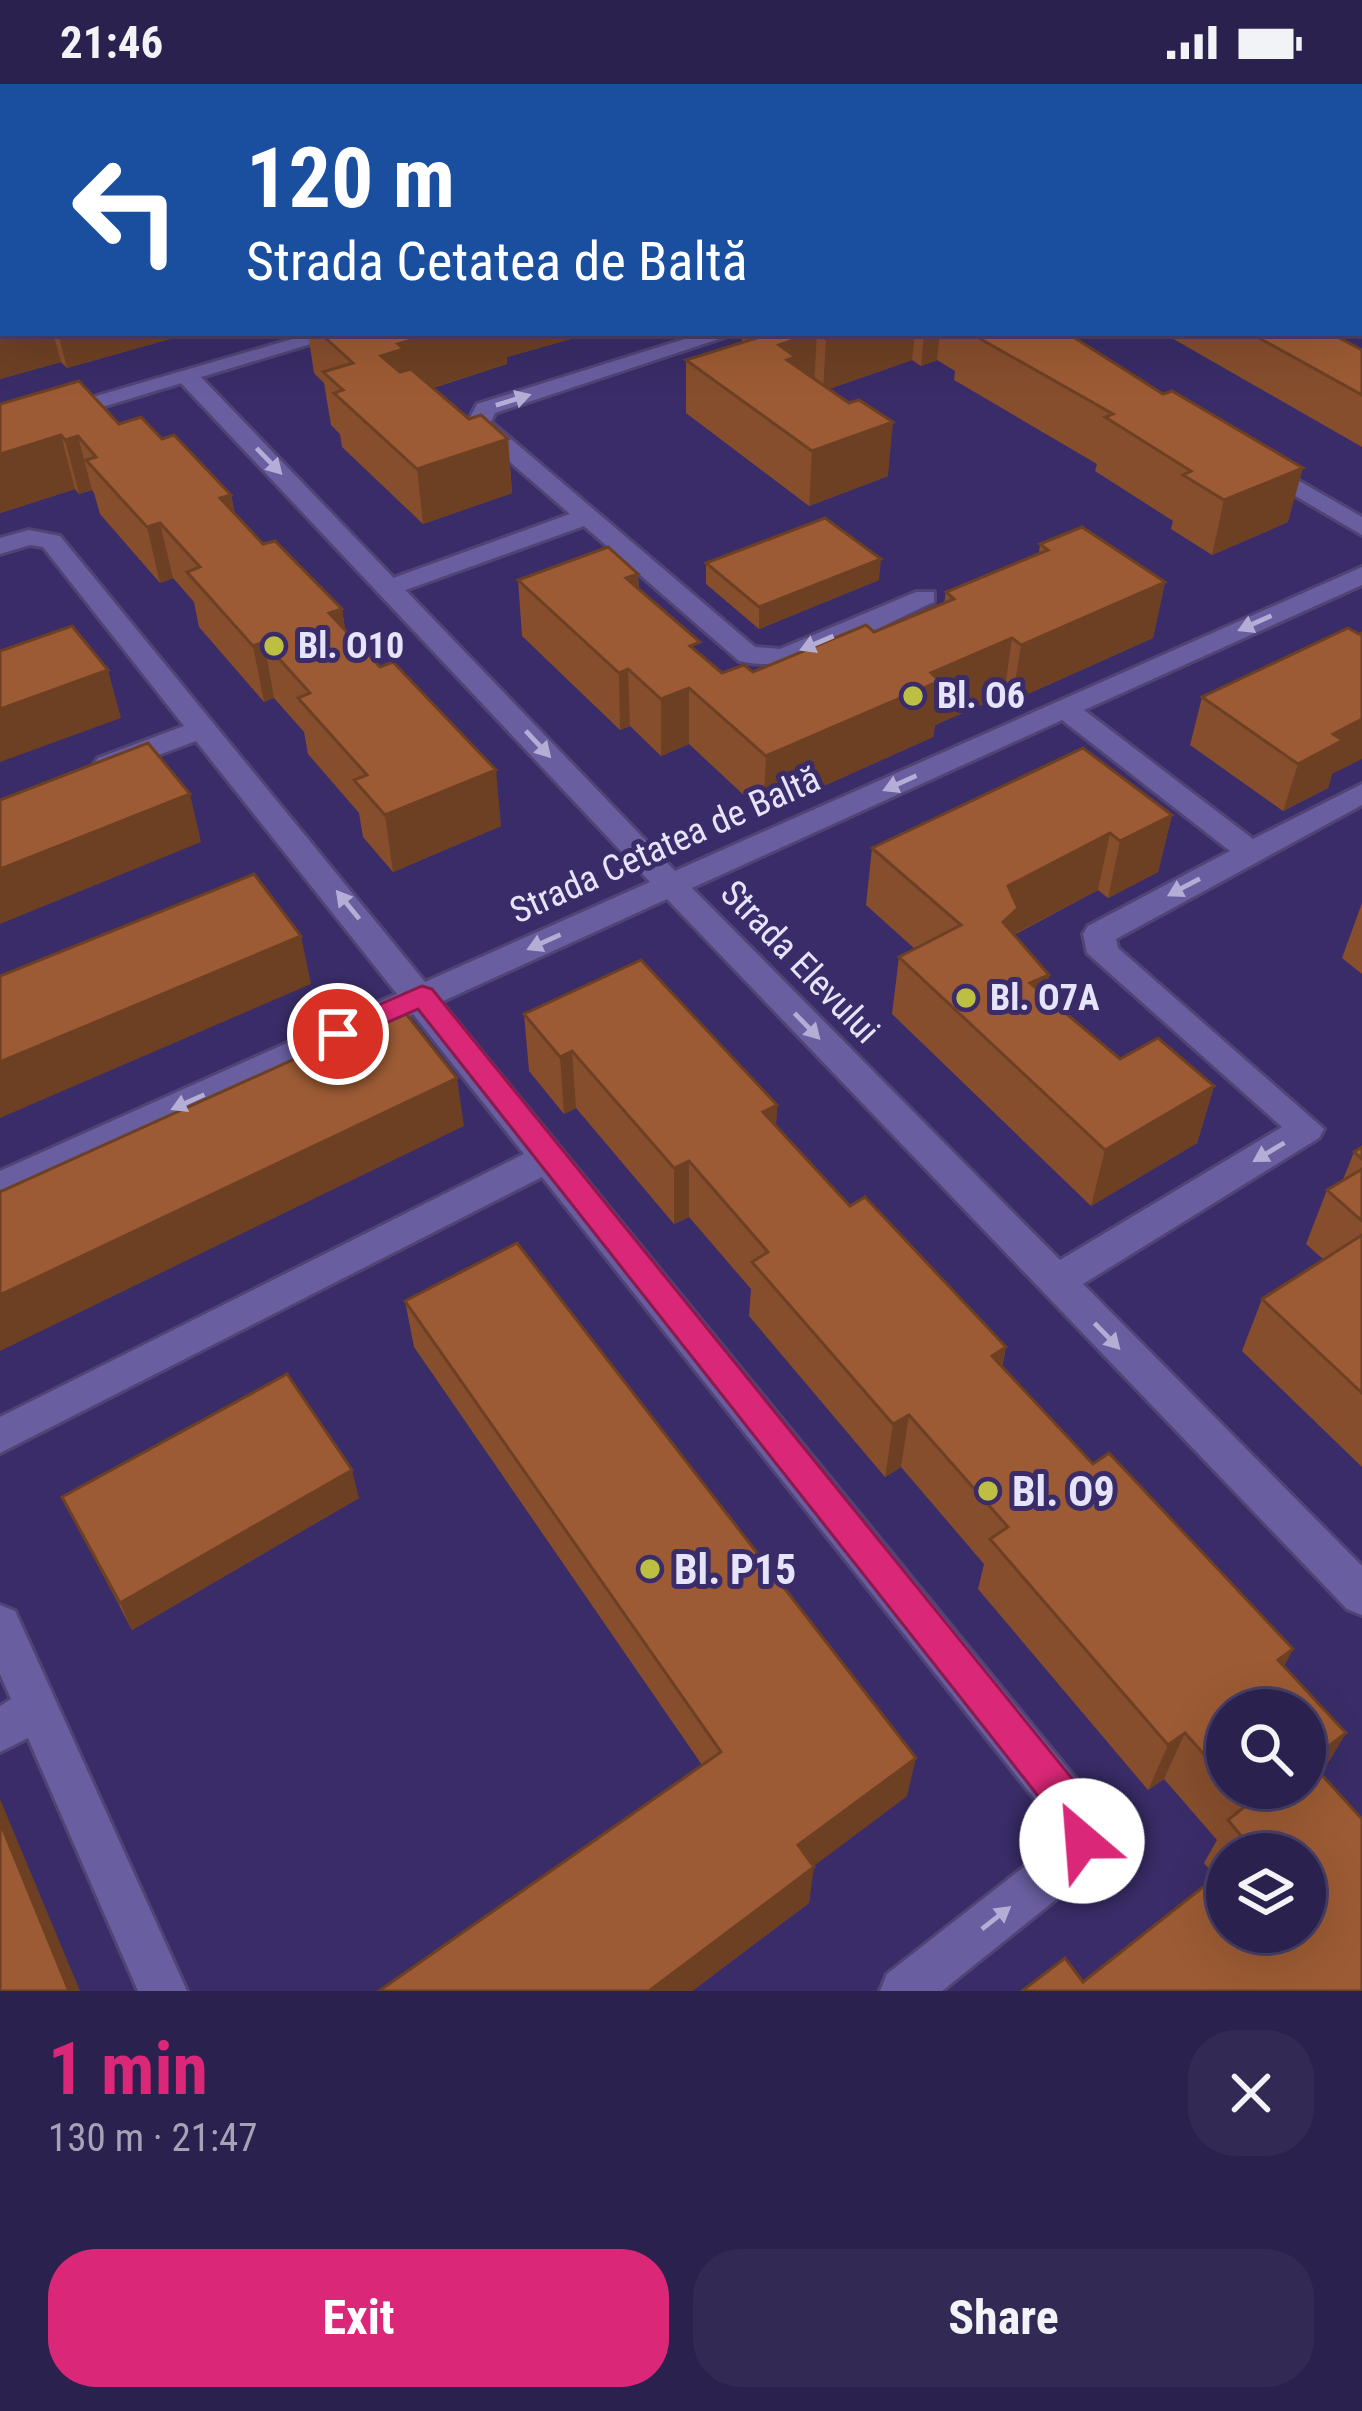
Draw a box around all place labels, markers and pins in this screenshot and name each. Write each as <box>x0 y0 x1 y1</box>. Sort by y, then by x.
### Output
place label: Bl. O10 <box>298 625 404 667</box>
marker: Bl. O10 <box>261 633 287 659</box>
place label: Bl. O6 <box>937 675 1025 717</box>
marker: Bl. O6 <box>900 683 926 709</box>
place label: Bl. O7A <box>990 977 1100 1019</box>
pin <box>287 983 389 1085</box>
marker: Bl. O7A <box>953 985 979 1011</box>
place label: Bl. O9 <box>1012 1467 1115 1516</box>
marker: Bl. O9 <box>975 1478 1001 1504</box>
place label: Bl. P15 <box>674 1545 796 1594</box>
marker: Bl. P15 <box>637 1556 663 1582</box>

